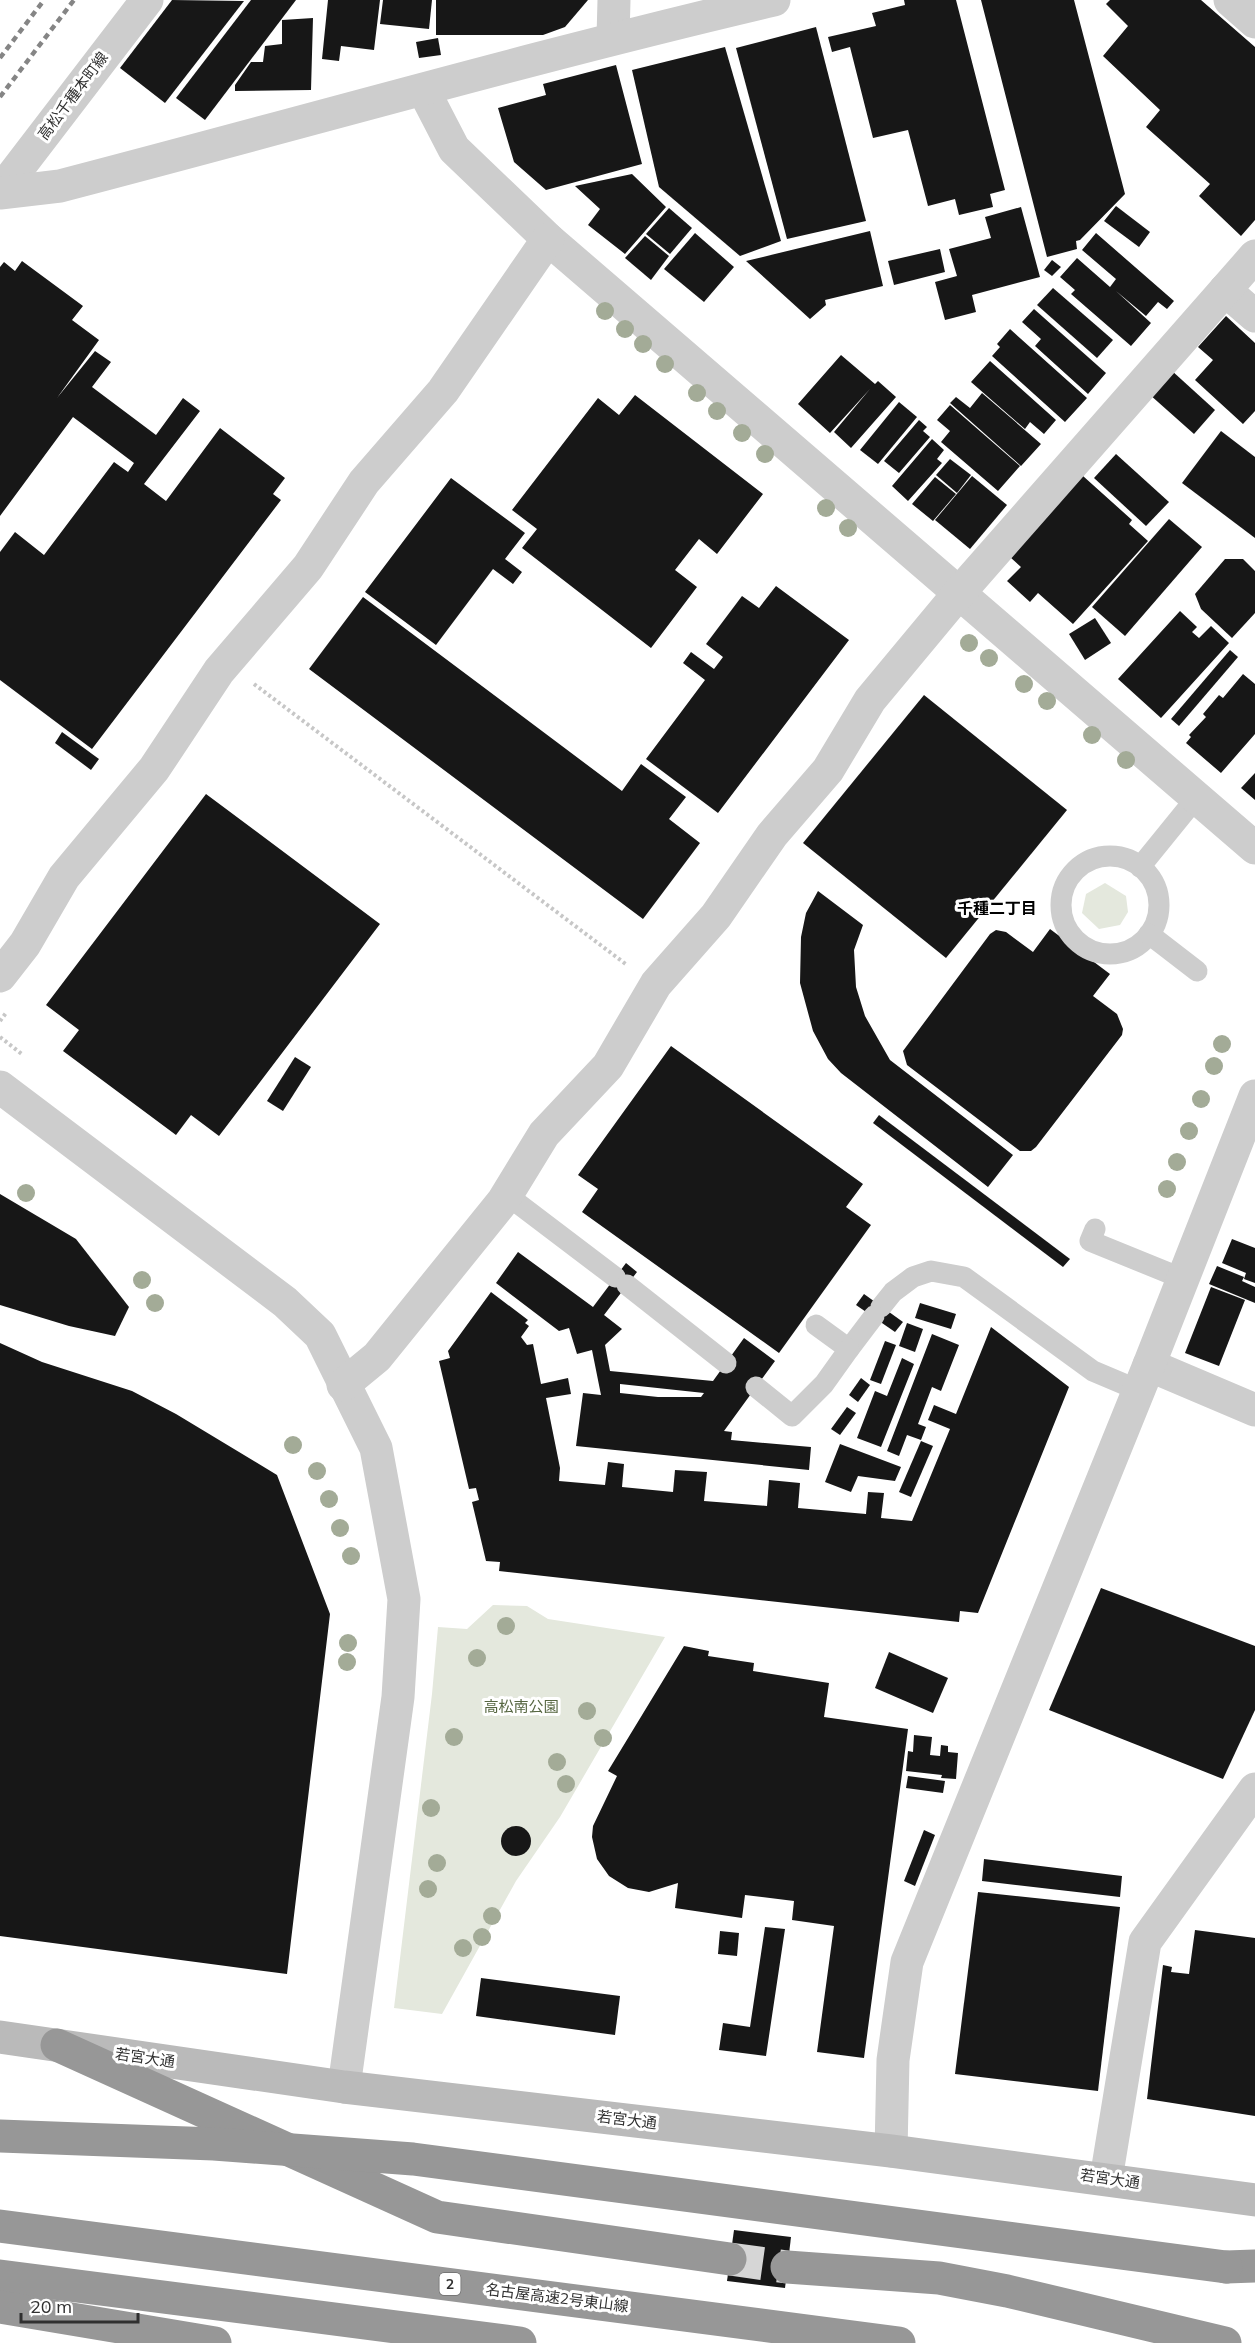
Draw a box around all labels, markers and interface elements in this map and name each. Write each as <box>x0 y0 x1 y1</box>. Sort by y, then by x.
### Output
street label: 高松千種本町線 <box>33 48 112 143</box>
district label: 千種二丁目 <box>957 898 1037 918</box>
park label: 高松南公園 <box>483 1697 559 1716</box>
street label: 若宮大通 <box>114 2044 176 2071</box>
street label: 若宮大通 <box>596 2106 658 2133</box>
street label: 若宮大通 <box>1079 2165 1141 2192</box>
road number: 2 <box>440 2273 460 2295</box>
street label: 名古屋高速2号東山線 <box>484 2279 630 2316</box>
scale bar <box>21 2286 138 2324</box>
text: 20 m <box>30 2295 72 2318</box>

